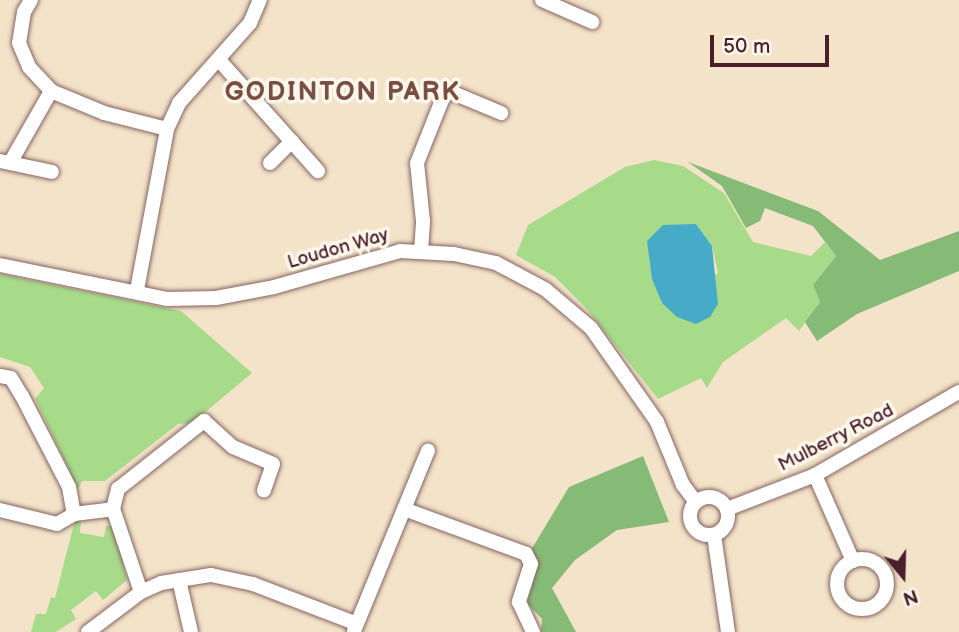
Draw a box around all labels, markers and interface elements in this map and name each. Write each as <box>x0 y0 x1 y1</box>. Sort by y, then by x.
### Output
scale bar <box>714 21 833 65</box>
text: 50 m <box>723 34 770 59</box>
district label: GODINTON PARK <box>226 77 460 109</box>
street label: Loudon Way <box>285 224 391 274</box>
street label: Mulberry Road <box>774 399 898 477</box>
north arrow <box>868 541 938 611</box>
text: N <box>900 583 920 610</box>

